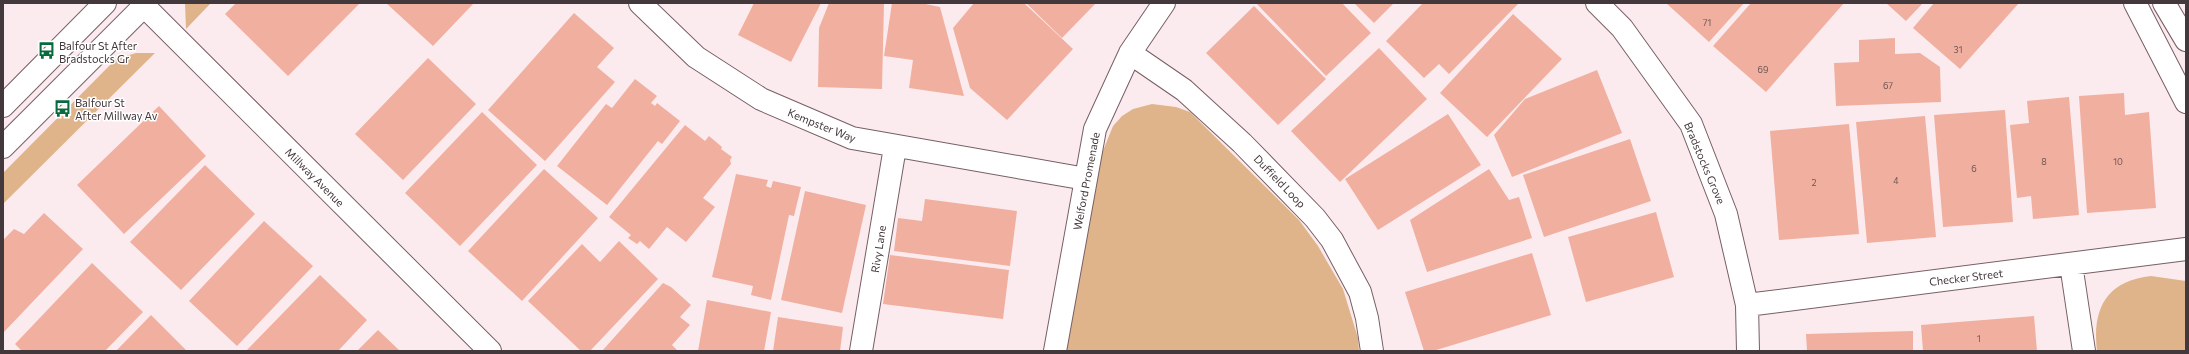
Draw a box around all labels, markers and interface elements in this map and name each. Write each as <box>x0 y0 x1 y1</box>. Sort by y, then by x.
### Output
house number: 71 <box>1703 17 1711 28</box>
place label: Balfour St After Bradstocks Gr <box>59 39 138 65</box>
bus stop icon: Balfour St After Bradstocks Gr <box>36 41 56 61</box>
house number: 31 <box>1954 44 1962 55</box>
house number: 69 <box>1758 64 1768 75</box>
house number: 67 <box>1883 80 1893 91</box>
place label: Balfour St After Millway Av <box>75 96 158 122</box>
bus stop icon: Balfour St After Millway Av <box>52 98 72 118</box>
street label: Kempster Way <box>786 105 858 145</box>
street label: Bradstocks Grove <box>1682 120 1728 206</box>
street label: Welford Promenade <box>1070 131 1102 231</box>
street label: Millway Avenue <box>283 145 347 209</box>
street label: Duffield Loop <box>1252 152 1308 210</box>
house number: 8 <box>2041 156 2047 167</box>
house number: 10 <box>2113 156 2123 167</box>
house number: 6 <box>1971 163 1977 174</box>
house number: 4 <box>1893 175 1899 186</box>
house number: 2 <box>1812 177 1817 188</box>
street label: Rivy Lane <box>868 224 888 274</box>
street label: Checker Street <box>1928 266 2004 288</box>
house number: 1 <box>1977 333 1981 344</box>

